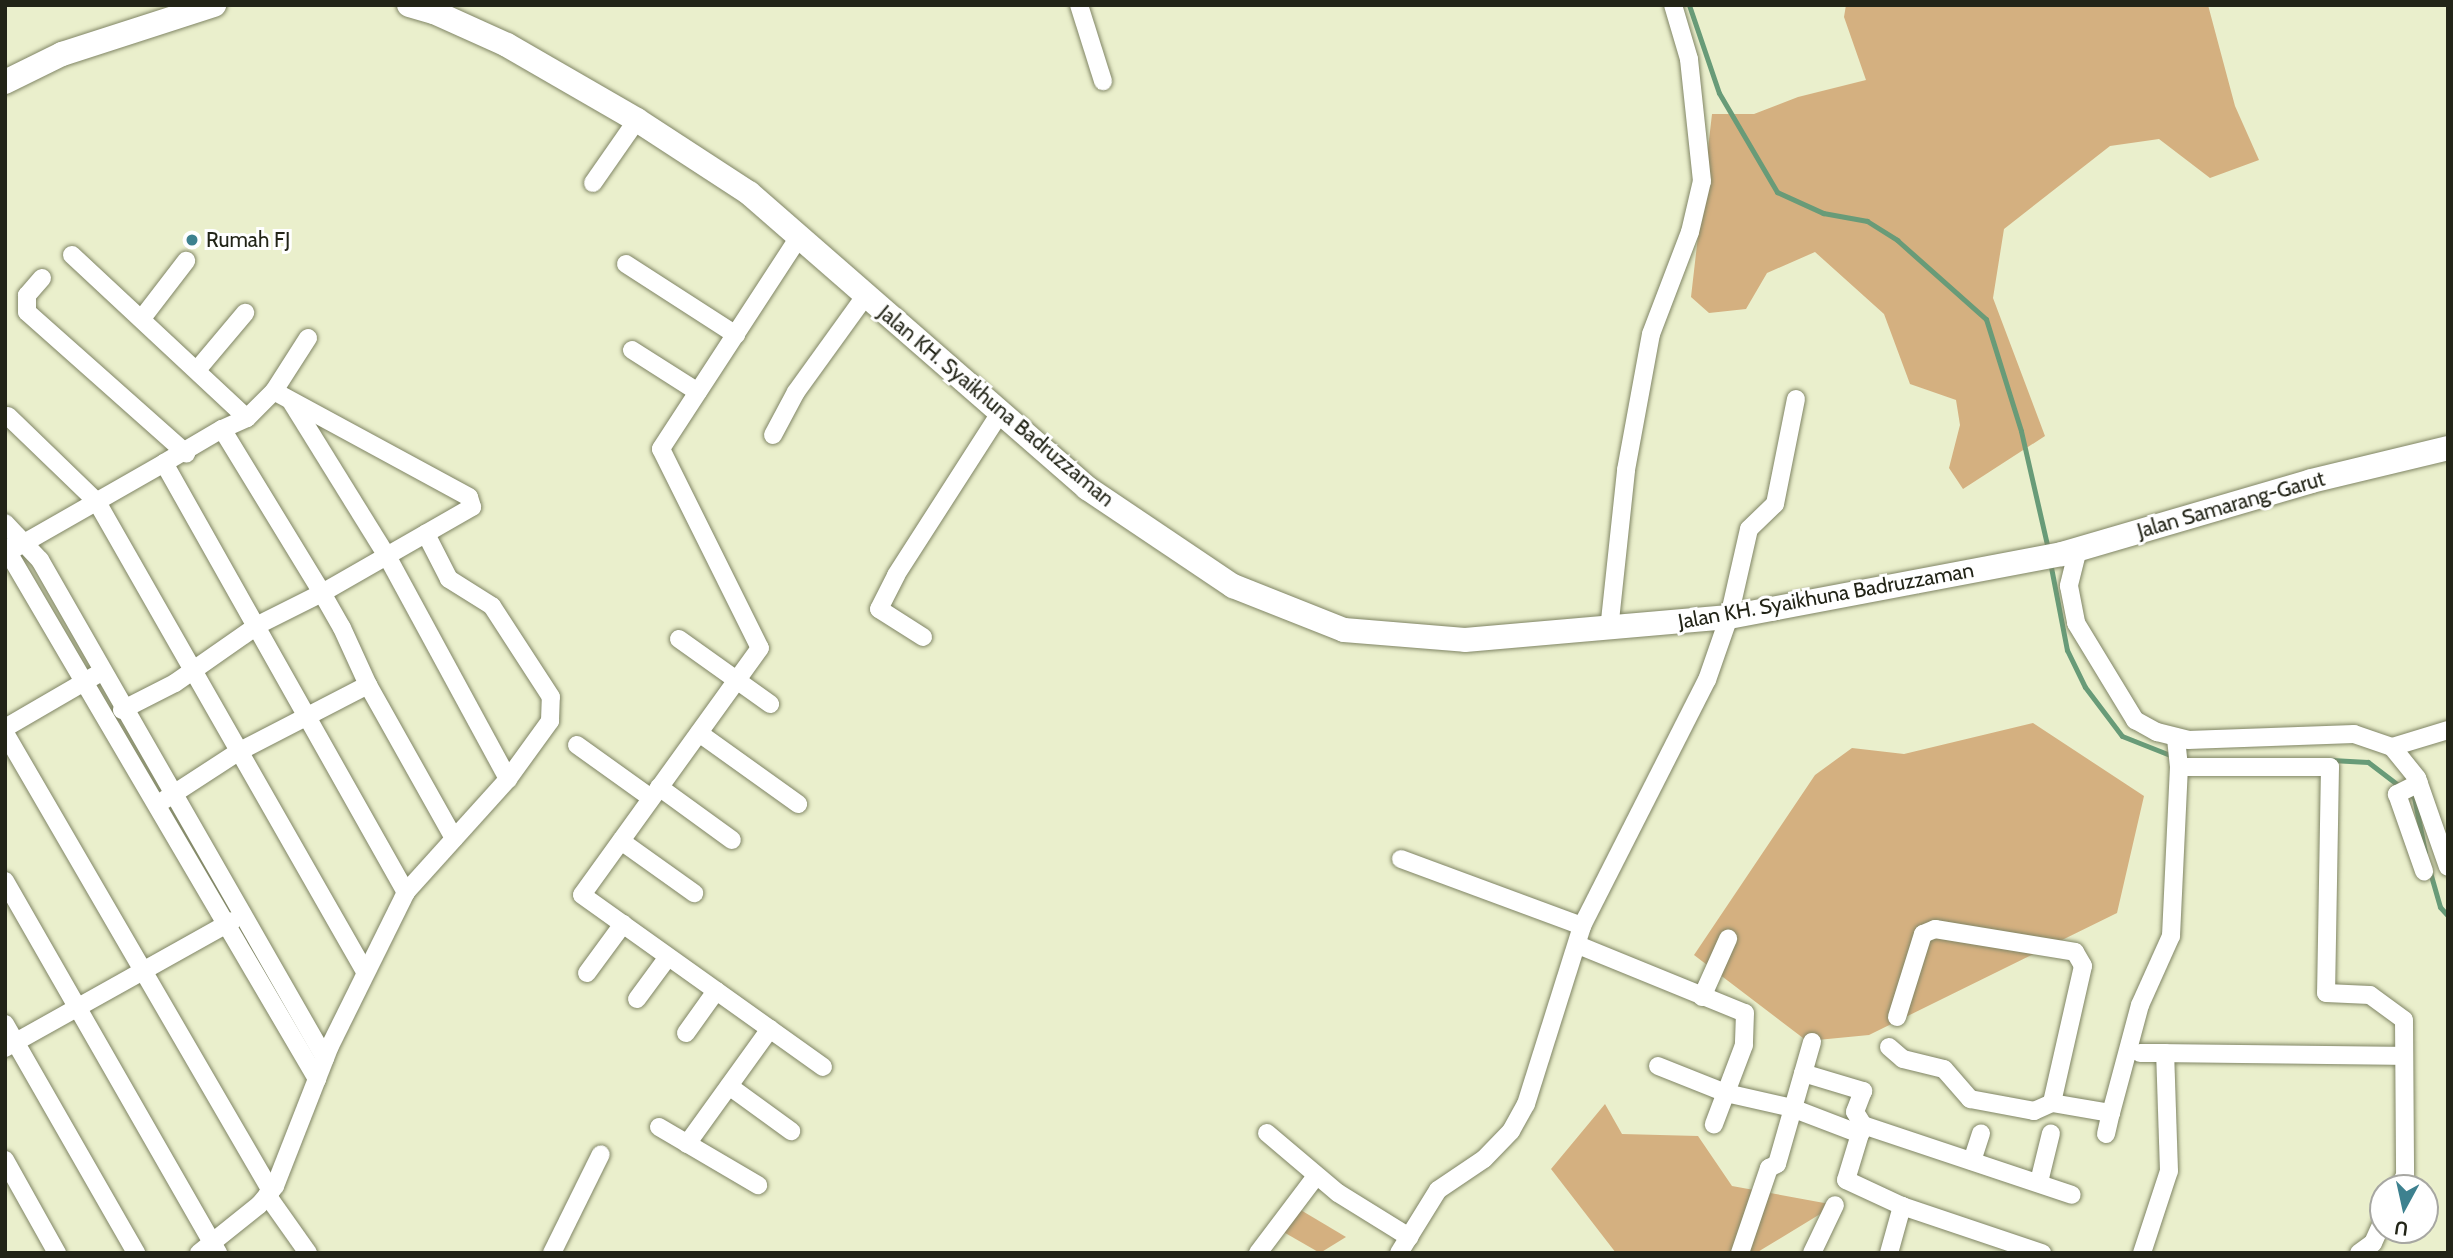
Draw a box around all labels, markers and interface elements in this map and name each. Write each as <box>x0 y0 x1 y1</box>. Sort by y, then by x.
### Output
place label: Rumah FJ <box>206 227 290 253</box>
marker: Rumah FJ <box>184 232 200 248</box>
street label: Jalan KH. Syaikhuna Badruzzaman <box>873 300 1119 512</box>
street label: Jalan Samarang-Garut <box>2134 466 2328 544</box>
street label: Jalan KH. Syaikhuna Badruzzaman <box>1676 558 1976 634</box>
north arrow <box>2369 1174 2439 1244</box>
text: U <box>2393 1216 2410 1241</box>

